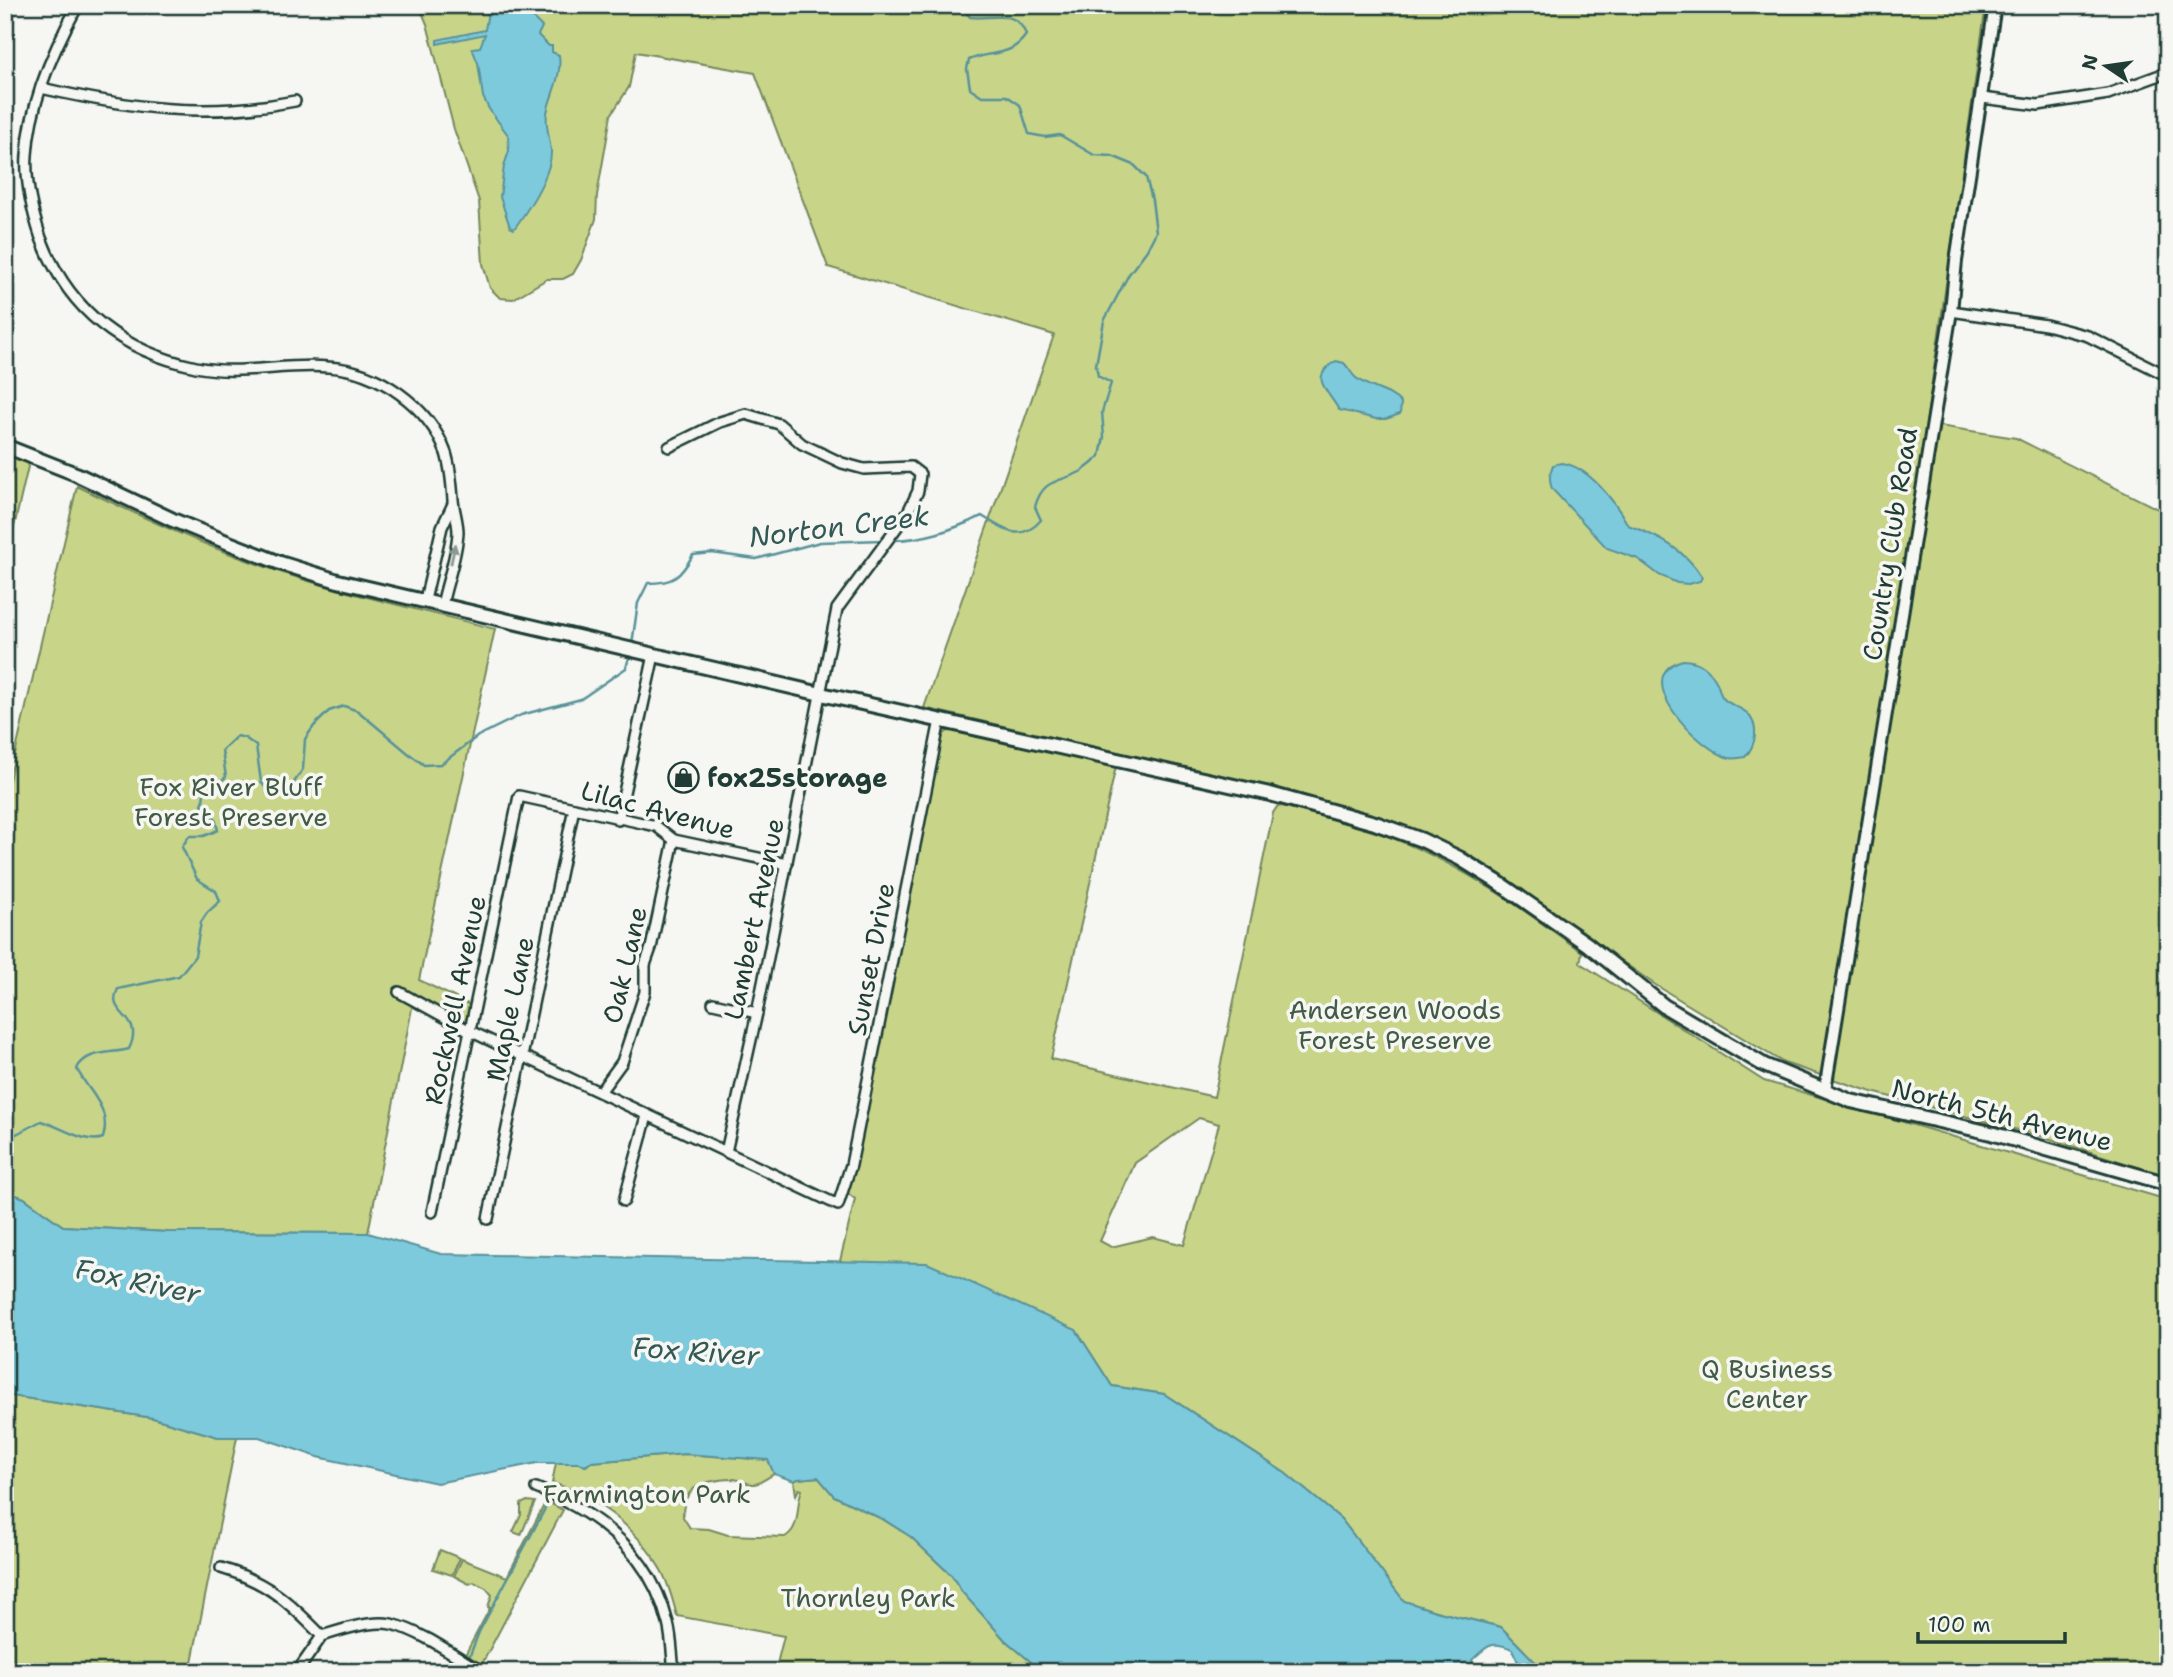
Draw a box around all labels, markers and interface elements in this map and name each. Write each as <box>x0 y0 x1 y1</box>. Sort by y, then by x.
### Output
north arrow <box>2072 32 2142 102</box>
text: N <box>2076 52 2104 72</box>
street label: Country Club Road <box>1854 425 1925 663</box>
water label: Norton Creek <box>746 496 932 556</box>
one-way arrow <box>448 543 459 565</box>
place label: fox25storage <box>707 760 888 795</box>
shop icon: fox25storage <box>667 761 701 795</box>
park label: Fox River Bluff Forest Preserve <box>134 769 328 834</box>
street label: Lilac Avenue <box>577 772 739 847</box>
street label: Lambert Avenue <box>715 815 792 1023</box>
street label: Sunset Drive <box>839 879 903 1039</box>
street label: Rockwell Avenue <box>415 892 494 1108</box>
street label: Oak Lane <box>594 903 655 1027</box>
street label: Maple Lane <box>477 933 542 1085</box>
park label: Andersen Woods Forest Preserve <box>1289 992 1501 1057</box>
street label: North 5th Avenue <box>1888 1070 2116 1159</box>
water label: Fox River <box>72 1249 205 1313</box>
water label: Fox River <box>631 1328 762 1374</box>
park label: Q Business Center <box>1701 1351 1833 1416</box>
park label: Farmington Park <box>543 1476 751 1511</box>
park label: Thornley Park <box>780 1580 956 1615</box>
scale bar <box>1918 1600 2064 1644</box>
text: 100 m <box>1928 1611 1991 1639</box>

